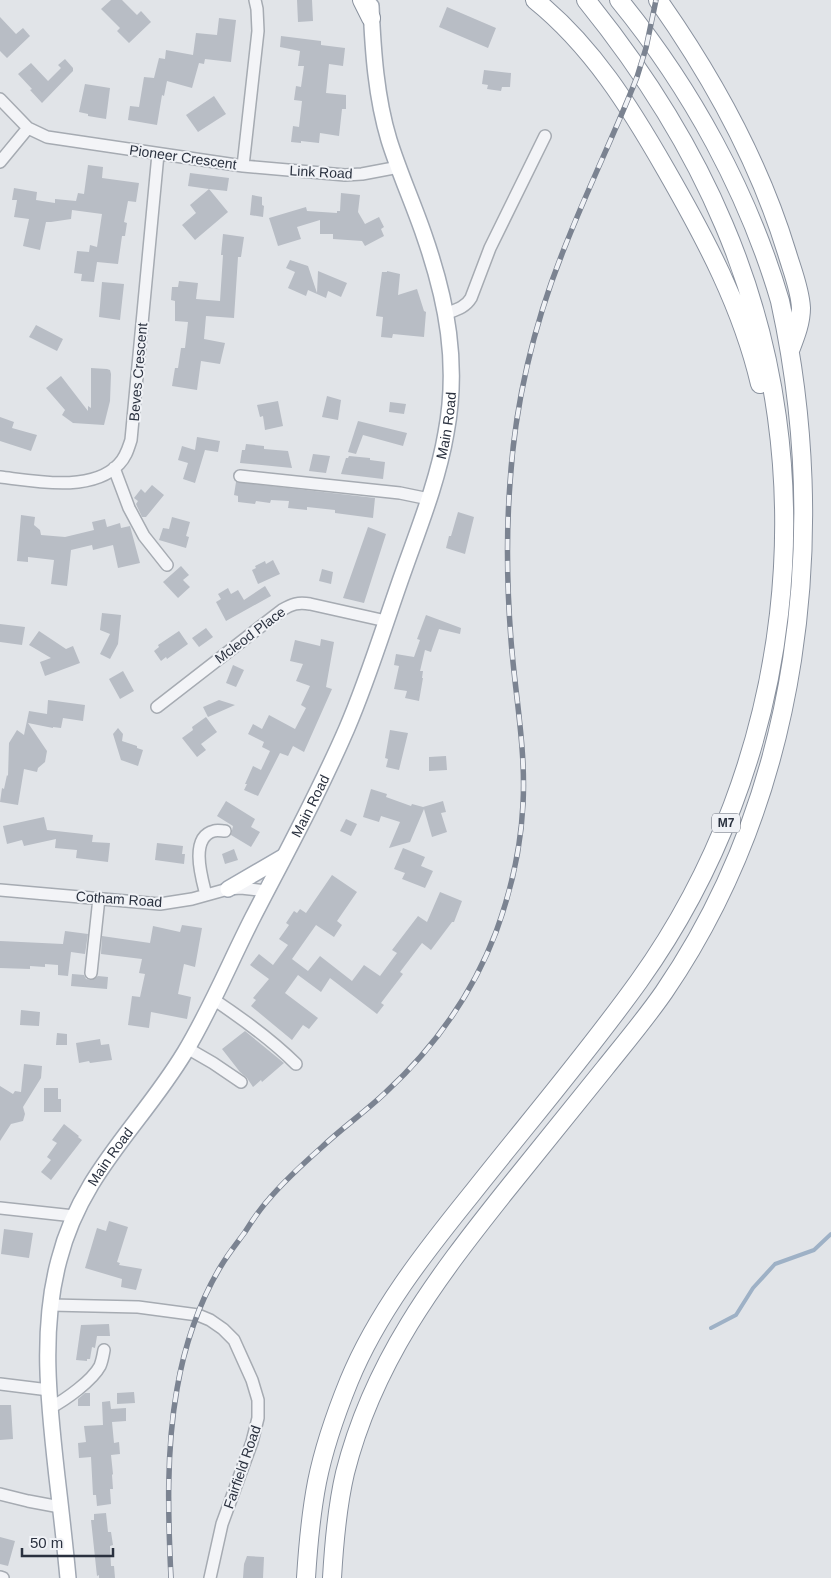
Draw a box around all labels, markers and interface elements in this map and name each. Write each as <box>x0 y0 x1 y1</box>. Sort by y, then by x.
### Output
street label: Pioneer Crescent <box>128 142 238 172</box>
street label: Link Road <box>289 162 353 182</box>
street label: Beves Crescent <box>126 322 150 422</box>
street label: Main Road <box>433 391 459 461</box>
street label: Mcleod Place <box>212 603 289 667</box>
street label: Main Road <box>288 772 333 840</box>
road number: M7 <box>712 814 740 832</box>
street label: Cotham Road <box>75 888 163 910</box>
street label: Main Road <box>84 1124 136 1189</box>
street label: Fairfield Road <box>220 1423 264 1511</box>
scale bar <box>22 1526 114 1558</box>
text: 50 m <box>30 1534 63 1551</box>

